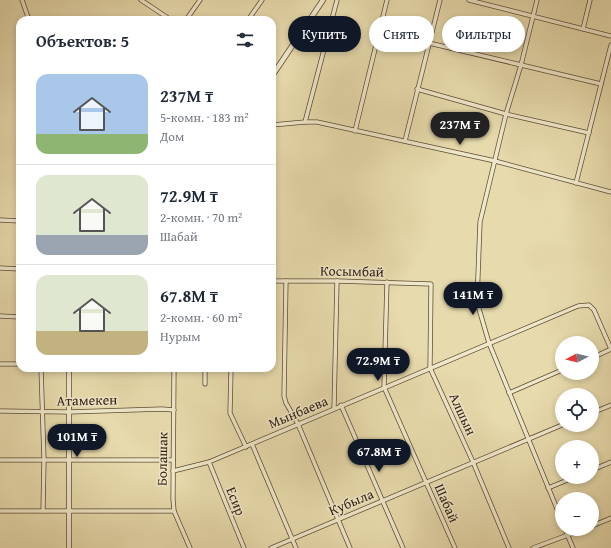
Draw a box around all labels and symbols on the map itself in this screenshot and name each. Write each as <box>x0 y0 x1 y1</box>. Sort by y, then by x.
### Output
pin: 237M ₸ <box>427 112 493 146</box>
street label: Косымбай <box>320 260 384 282</box>
pin: 141M ₸ <box>440 282 506 316</box>
north arrow <box>555 336 599 380</box>
pin: 72.9M ₸ <box>341 348 415 382</box>
street label: Атамекен <box>57 389 117 411</box>
street label: Мынбаева <box>265 390 331 433</box>
street label: Алшын <box>444 390 482 438</box>
pin: 101M ₸ <box>44 424 110 458</box>
street label: Болашак <box>152 431 172 486</box>
pin: 67.8M ₸ <box>342 439 416 473</box>
street label: Шабай <box>430 480 464 526</box>
street label: Кубыла <box>325 483 377 520</box>
street label: Есир <box>221 484 251 519</box>

